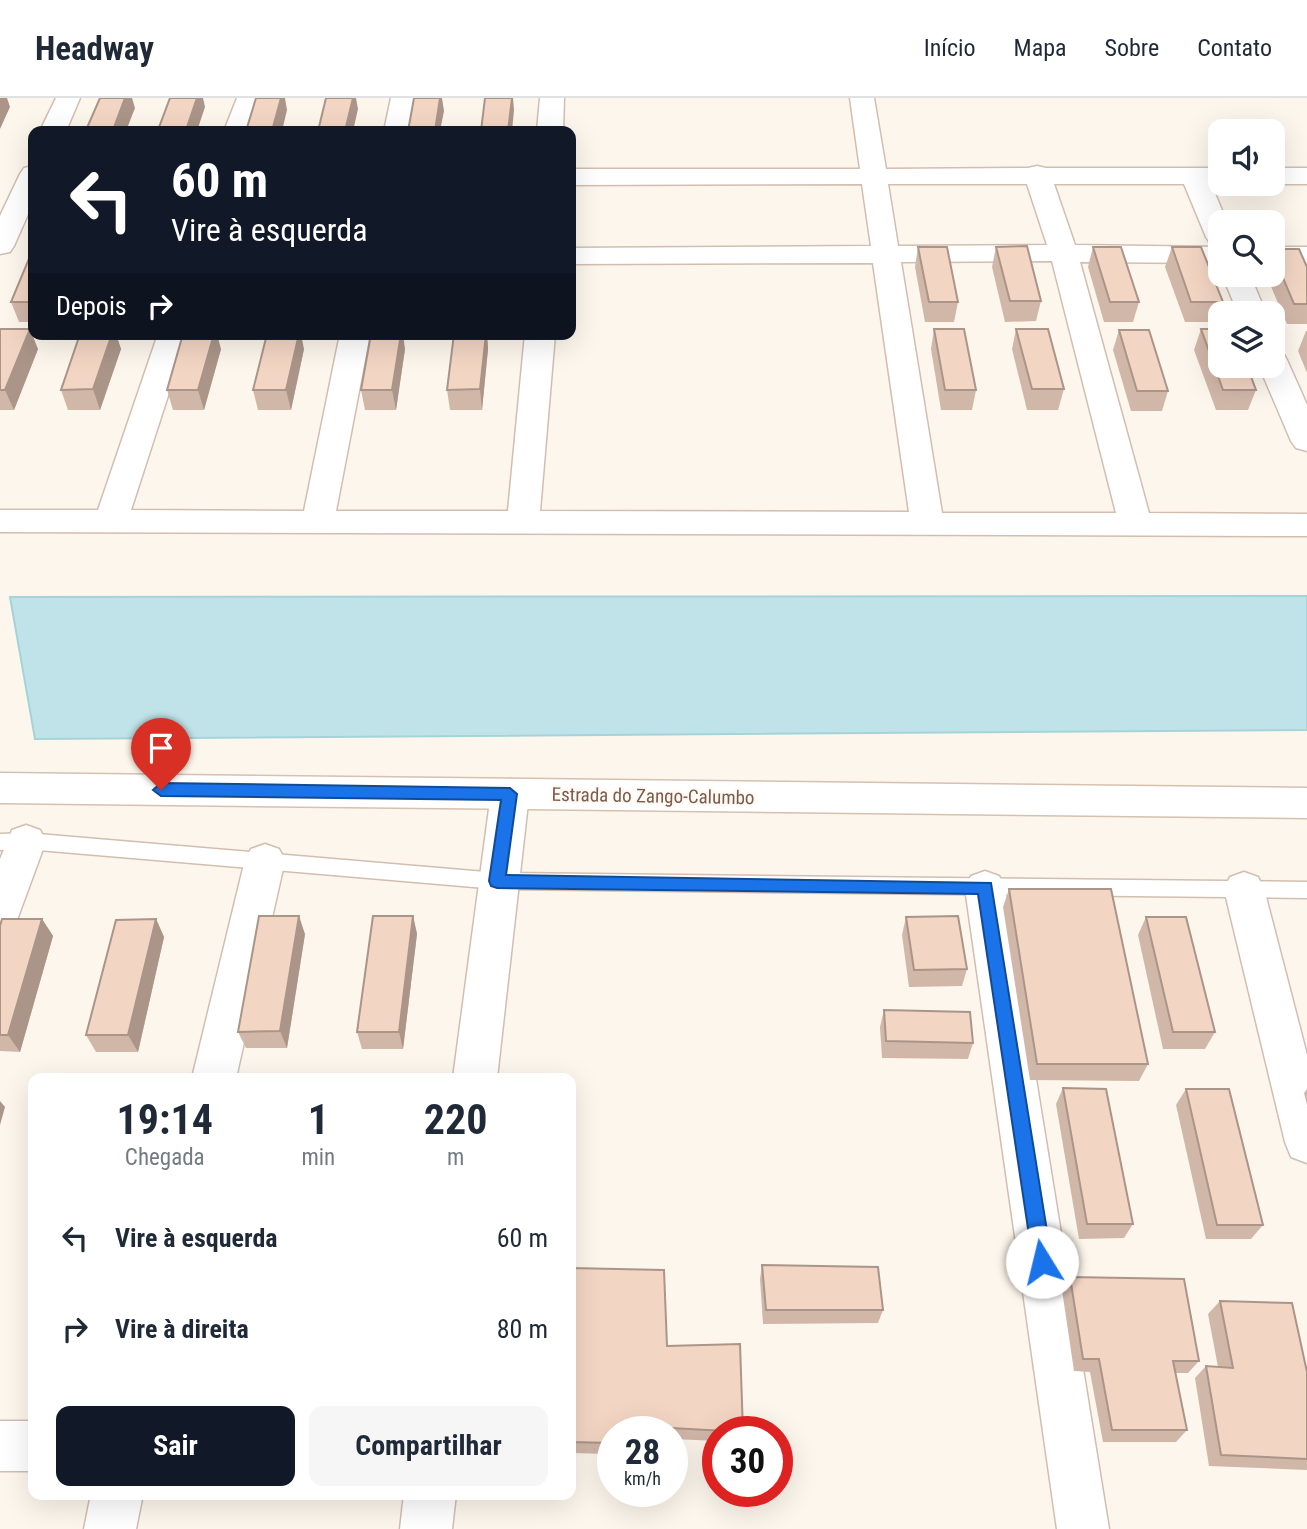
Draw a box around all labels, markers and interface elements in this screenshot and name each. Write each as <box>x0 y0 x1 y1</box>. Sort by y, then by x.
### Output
text: Headway <box>35 29 154 68</box>
text: Início <box>924 34 976 62</box>
text: Mapa <box>1014 34 1067 62</box>
text: Sobre <box>1105 34 1159 62</box>
text: Contato <box>1197 34 1272 62</box>
map controls <box>1208 119 1285 378</box>
button: sound <box>1208 119 1285 196</box>
text: 60 m <box>171 152 268 209</box>
icon: left <box>56 154 147 245</box>
button: search <box>1208 210 1285 287</box>
text: Vire à esquerda <box>171 211 367 249</box>
icon: right <box>141 287 179 325</box>
text: Depois <box>56 291 127 321</box>
button: layers <box>1208 301 1285 378</box>
pin <box>131 718 191 790</box>
icon: arrive <box>142 729 180 767</box>
street label: Estrada do Zango-Calumbo <box>551 783 755 809</box>
text: 19:14 <box>117 1095 213 1144</box>
text: 1 <box>308 1095 329 1144</box>
text: 220 <box>424 1095 487 1144</box>
text: Chegada <box>125 1144 205 1171</box>
text: min <box>301 1144 335 1171</box>
text: m <box>447 1144 464 1171</box>
icon: left <box>56 1219 94 1257</box>
text: Vire à esquerda <box>115 1223 278 1253</box>
text: 60 m <box>497 1223 548 1253</box>
position arrow <box>1005 1225 1079 1299</box>
icon: right <box>56 1310 94 1348</box>
text: Vire à direita <box>115 1314 249 1344</box>
text: 80 m <box>497 1314 548 1344</box>
button: Sair <box>56 1406 295 1486</box>
button: Compartilhar <box>309 1406 548 1486</box>
speed limit sign: 30 <box>702 1416 793 1507</box>
text: 28 <box>625 1432 660 1473</box>
text: km/h <box>624 1468 661 1489</box>

